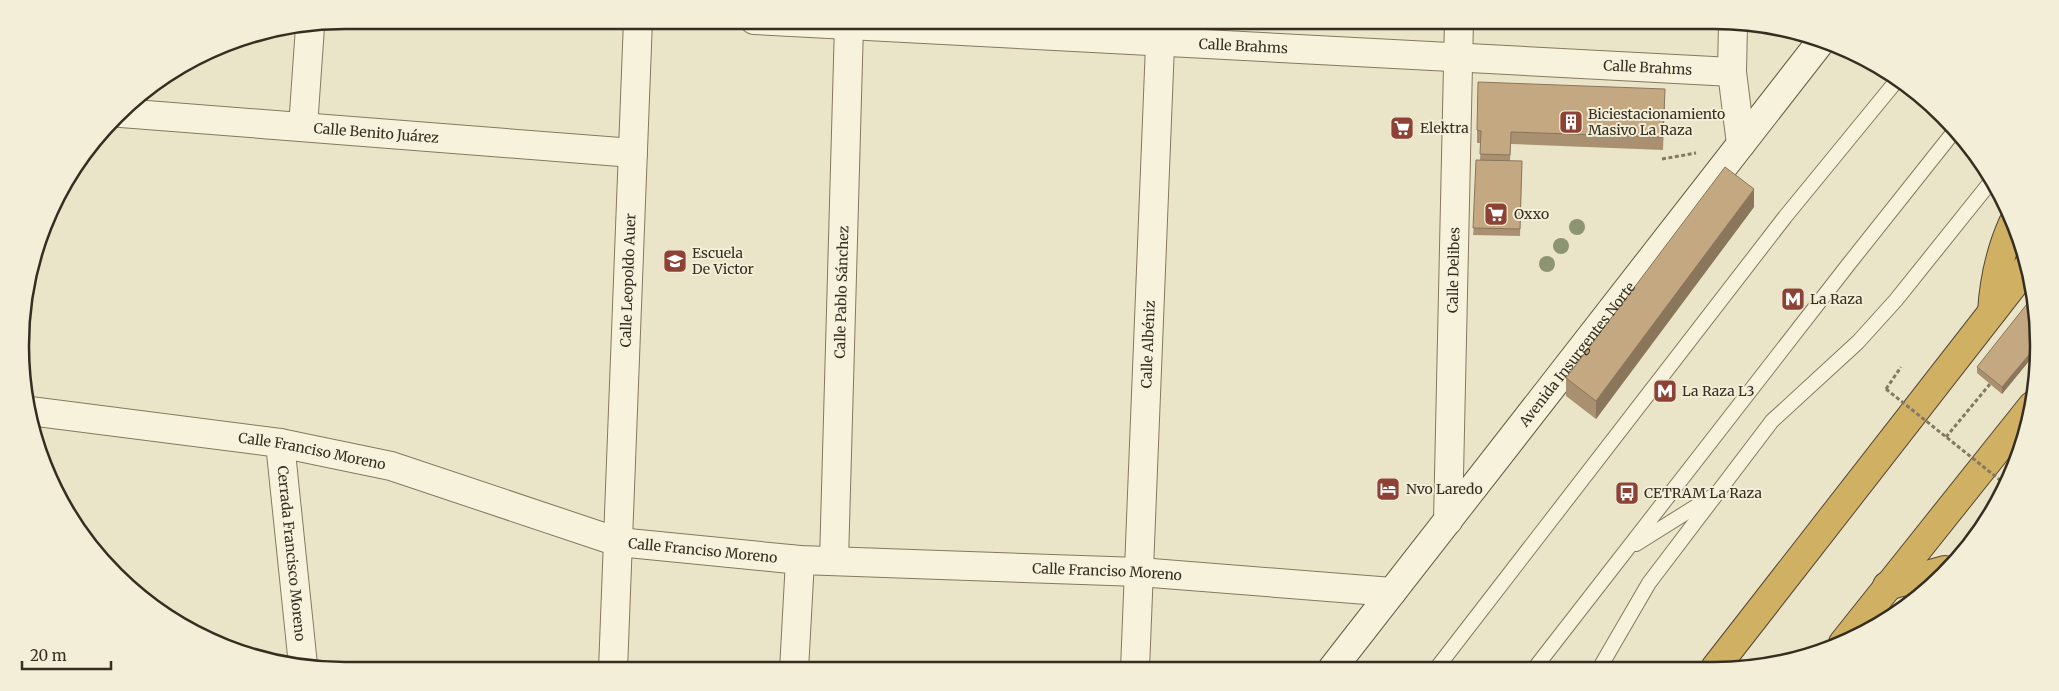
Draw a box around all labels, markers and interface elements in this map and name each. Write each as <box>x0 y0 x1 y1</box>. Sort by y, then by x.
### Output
street label: Calle Brahms <box>1198 35 1288 57</box>
street label: Calle Brahms <box>1603 56 1693 79</box>
place label: Biciestacionamiento Masivo La Raza <box>1588 105 1725 139</box>
building icon: Biciestacionamiento Masivo La Raza <box>1558 109 1584 135</box>
supermarket icon: Elektra <box>1389 115 1415 141</box>
street label: Calle Benito Juárez <box>313 119 440 147</box>
place label: Elektra <box>1420 119 1469 137</box>
supermarket icon: Oxxo <box>1483 201 1509 227</box>
place label: Oxxo <box>1514 205 1549 223</box>
street label: Calle Leopoldo Auer <box>616 213 640 348</box>
street label: Calle Pablo Sánchez <box>831 225 852 359</box>
street label: Calle Delibes <box>1444 227 1463 313</box>
place label: Escuela De Victor <box>692 244 754 278</box>
school or university icon: Escuela De Victor <box>662 248 688 274</box>
street label: Avenida Insurgentes Norte <box>1515 278 1639 431</box>
metro station icon: La Raza <box>1780 286 1806 312</box>
place label: La Raza <box>1810 290 1863 308</box>
street label: Calle Albéniz <box>1137 300 1159 389</box>
metro station icon: La Raza L3 <box>1652 378 1678 404</box>
place label: La Raza L3 <box>1682 382 1754 400</box>
street label: Calle Franciso Moreno <box>237 429 387 474</box>
street label: Cerrada Francisco Moreno <box>273 465 309 642</box>
hotel icon: Nvo Laredo <box>1375 476 1401 502</box>
place label: Nvo Laredo <box>1406 480 1483 498</box>
bus stop icon: CETRAM La Raza <box>1614 480 1640 506</box>
place label: CETRAM La Raza <box>1644 484 1763 502</box>
street label: Calle Franciso Moreno <box>627 534 778 567</box>
street label: Calle Franciso Moreno <box>1032 559 1183 584</box>
scale bar <box>22 638 111 670</box>
text: 20 m <box>30 646 67 665</box>

